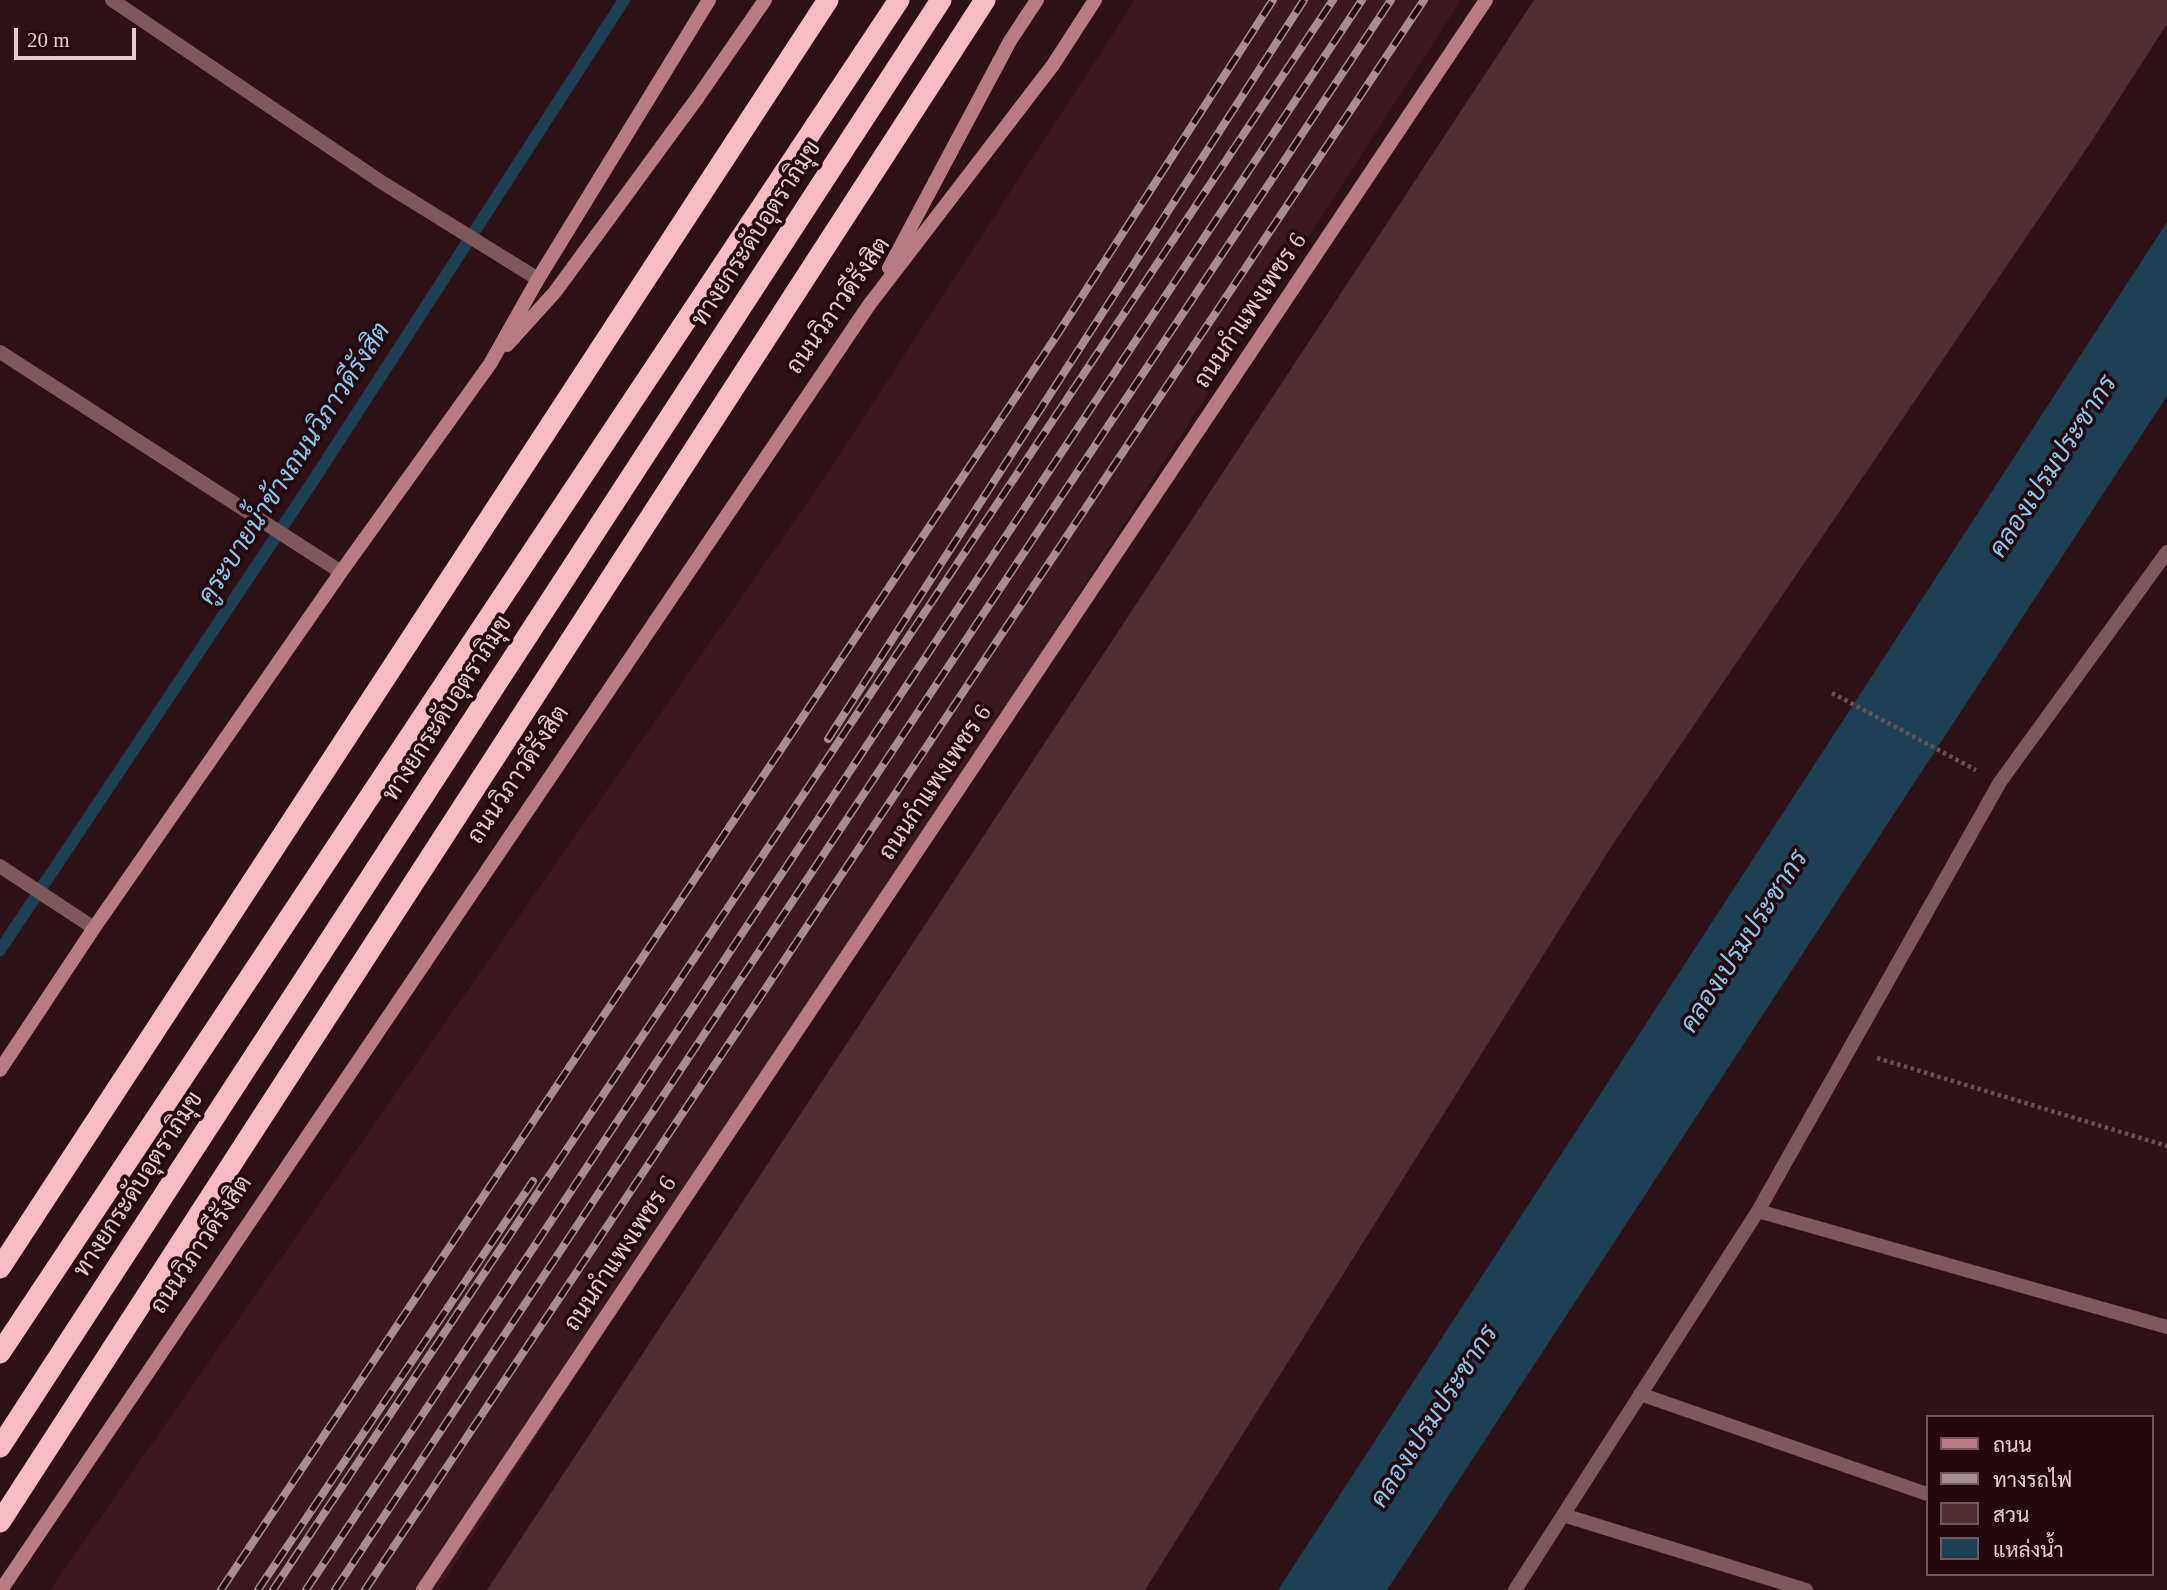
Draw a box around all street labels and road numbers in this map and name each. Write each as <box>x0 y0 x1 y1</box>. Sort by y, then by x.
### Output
street label: ทางยกระดับอุตราภิมุข <box>686 136 828 332</box>
street label: ถนนกำแพงเพชร 6 <box>1188 228 1314 394</box>
street label: ถนนวิภาวดีรังสิต <box>781 232 897 380</box>
street label: ทางยกระดับอุตราภิมุข <box>377 611 519 807</box>
street label: ถนนวิภาวดีรังสิต <box>462 700 576 850</box>
street label: ถนนกำแพงเพชร 6 <box>873 700 999 866</box>
street label: ทางยกระดับอุตราภิมุข <box>68 1087 210 1283</box>
street label: ถนนวิภาวดีรังสิต <box>145 1170 259 1320</box>
street label: ถนนกำแพงเพชร 6 <box>558 1171 684 1337</box>

